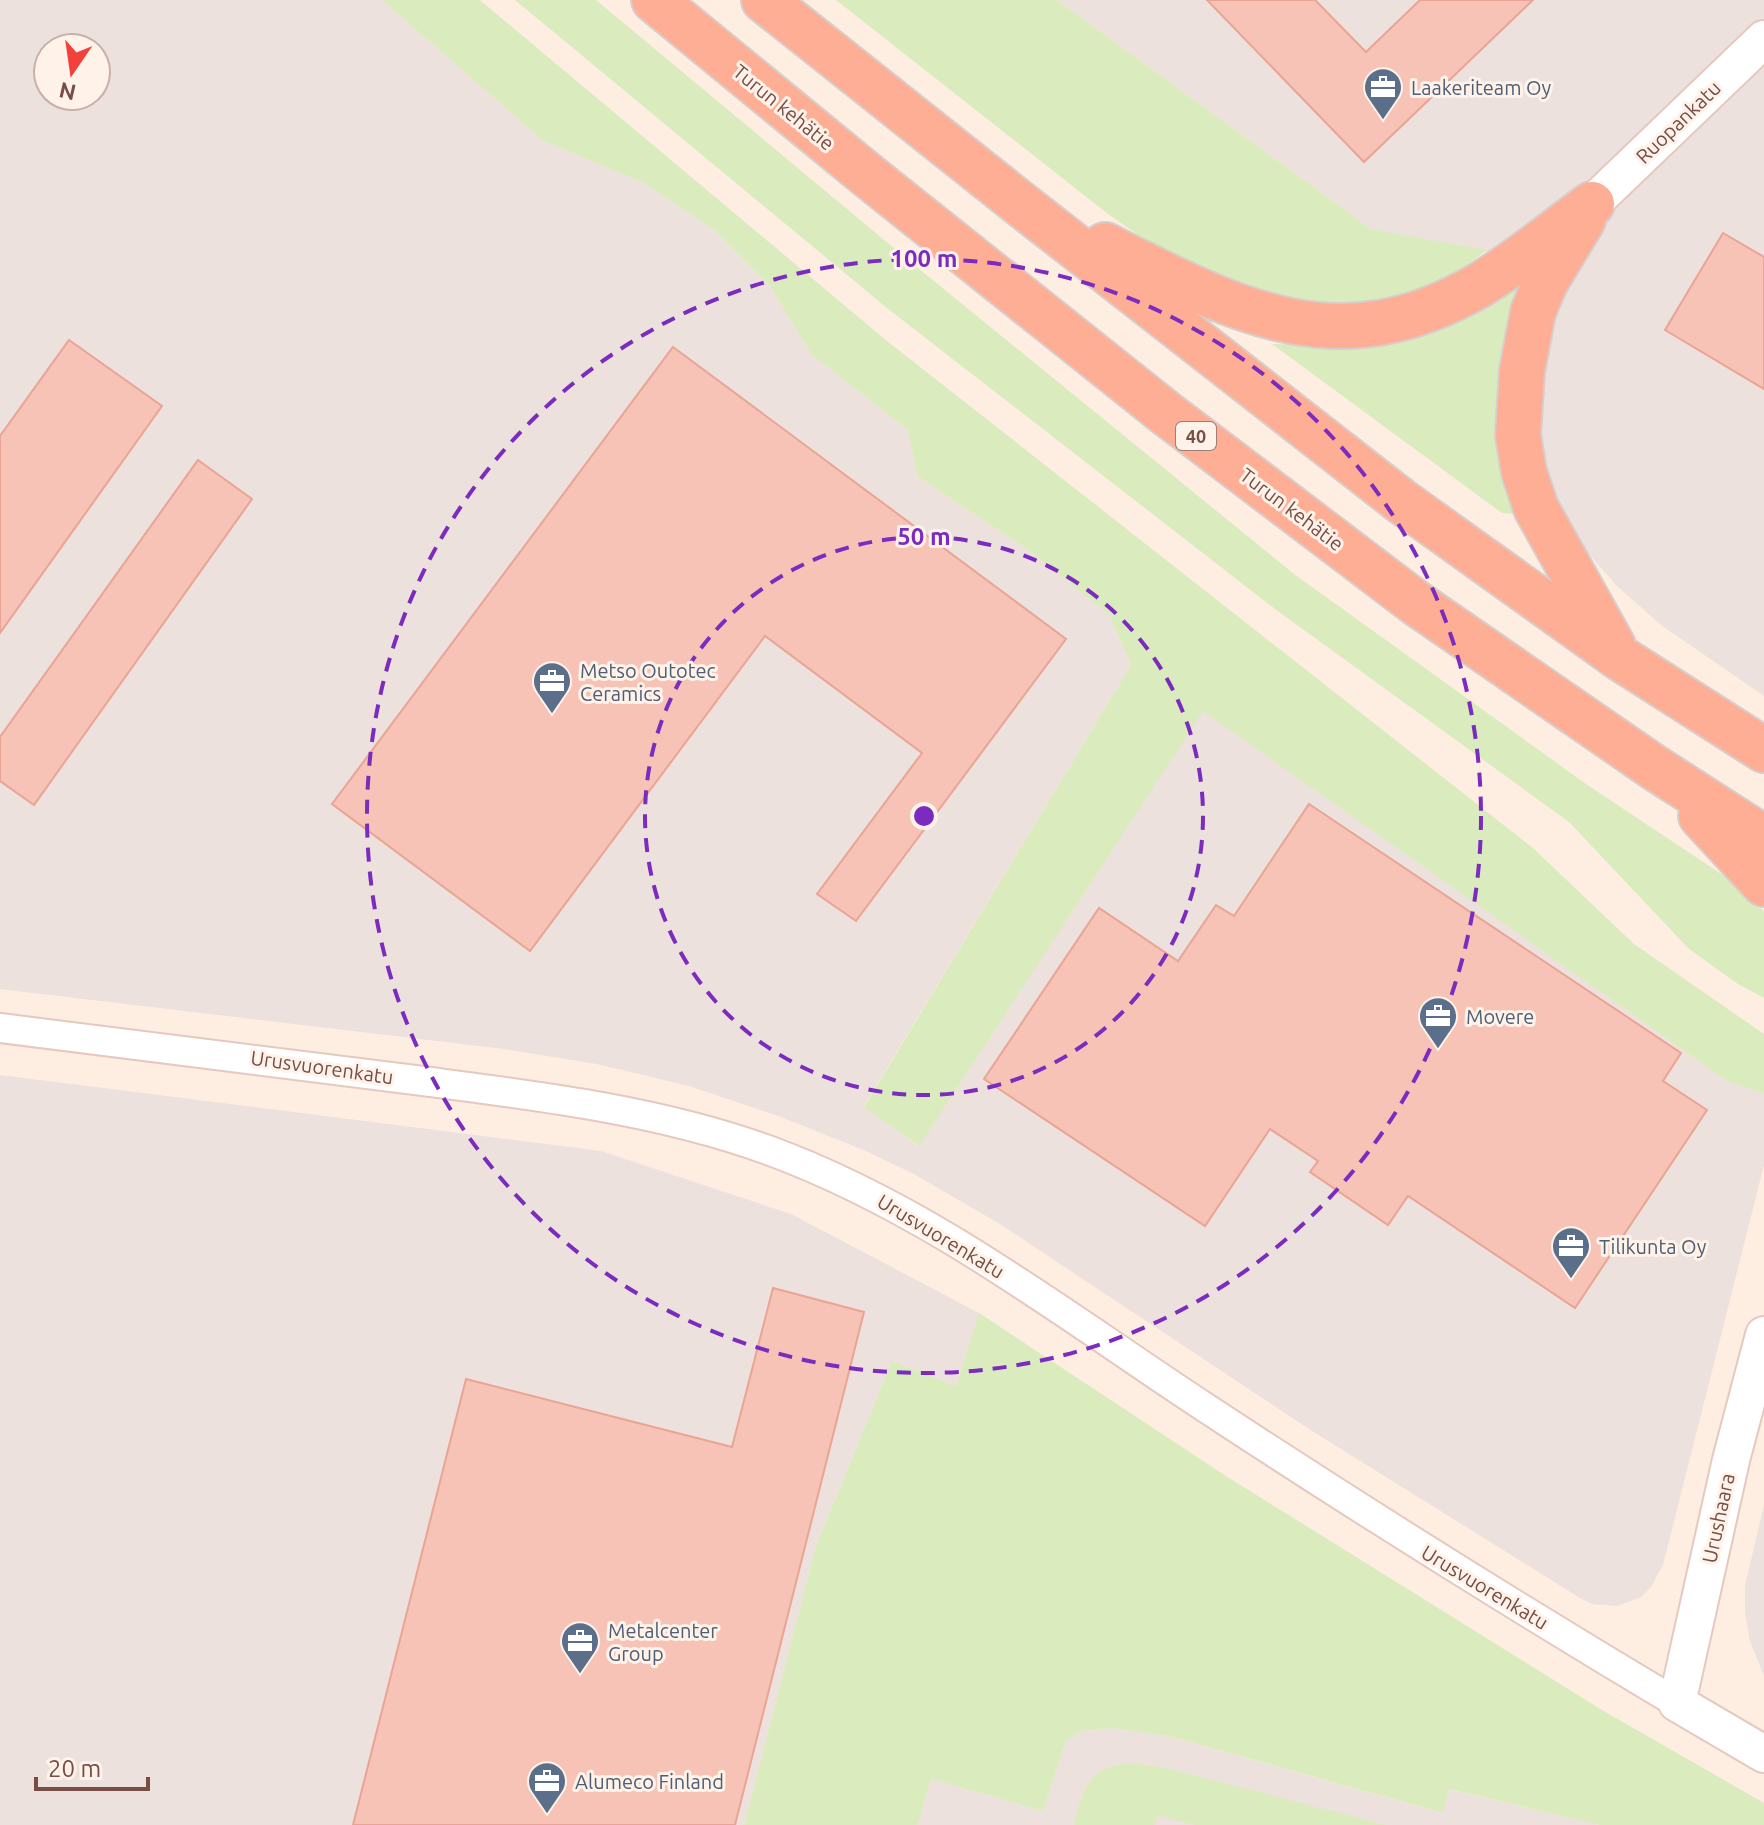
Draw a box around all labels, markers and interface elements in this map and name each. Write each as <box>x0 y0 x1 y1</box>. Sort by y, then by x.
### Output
north arrow <box>32 32 112 112</box>
street label: Turun kehätie <box>729 59 839 155</box>
office icon: Laakeriteam Oy <box>1362 66 1404 121</box>
place label: Laakeriteam Oy <box>1411 76 1551 99</box>
street label: Ruopankatu <box>1631 76 1725 168</box>
text: N <box>57 78 78 106</box>
text: 100 m <box>891 245 957 272</box>
road number: 40 <box>1176 422 1216 450</box>
street label: Turun kehätie <box>1236 463 1348 555</box>
text: 50 m <box>897 523 951 550</box>
place label: Metso Outotec Ceramics <box>580 659 716 705</box>
office icon: Metso Outotec Ceramics <box>531 660 573 715</box>
centre of rings <box>910 802 938 830</box>
office icon: Movere <box>1417 995 1459 1050</box>
place label: Movere <box>1466 1005 1534 1028</box>
street label: Urusvuorenkatu <box>249 1046 395 1088</box>
street label: Urusvuorenkatu <box>873 1189 1009 1283</box>
office icon: Tilikunta Oy <box>1550 1225 1592 1280</box>
place label: Tilikunta Oy <box>1599 1235 1707 1258</box>
street label: Urushaara <box>1697 1471 1739 1565</box>
street label: Urusvuorenkatu <box>1417 1540 1553 1634</box>
place label: Metalcenter Group <box>608 1619 718 1665</box>
office icon: Metalcenter Group <box>559 1620 601 1675</box>
scale bar <box>36 1741 148 1791</box>
text: 20 m <box>48 1755 101 1782</box>
office icon: Alumeco Finland <box>526 1760 568 1815</box>
place label: Alumeco Finland <box>575 1770 724 1793</box>

